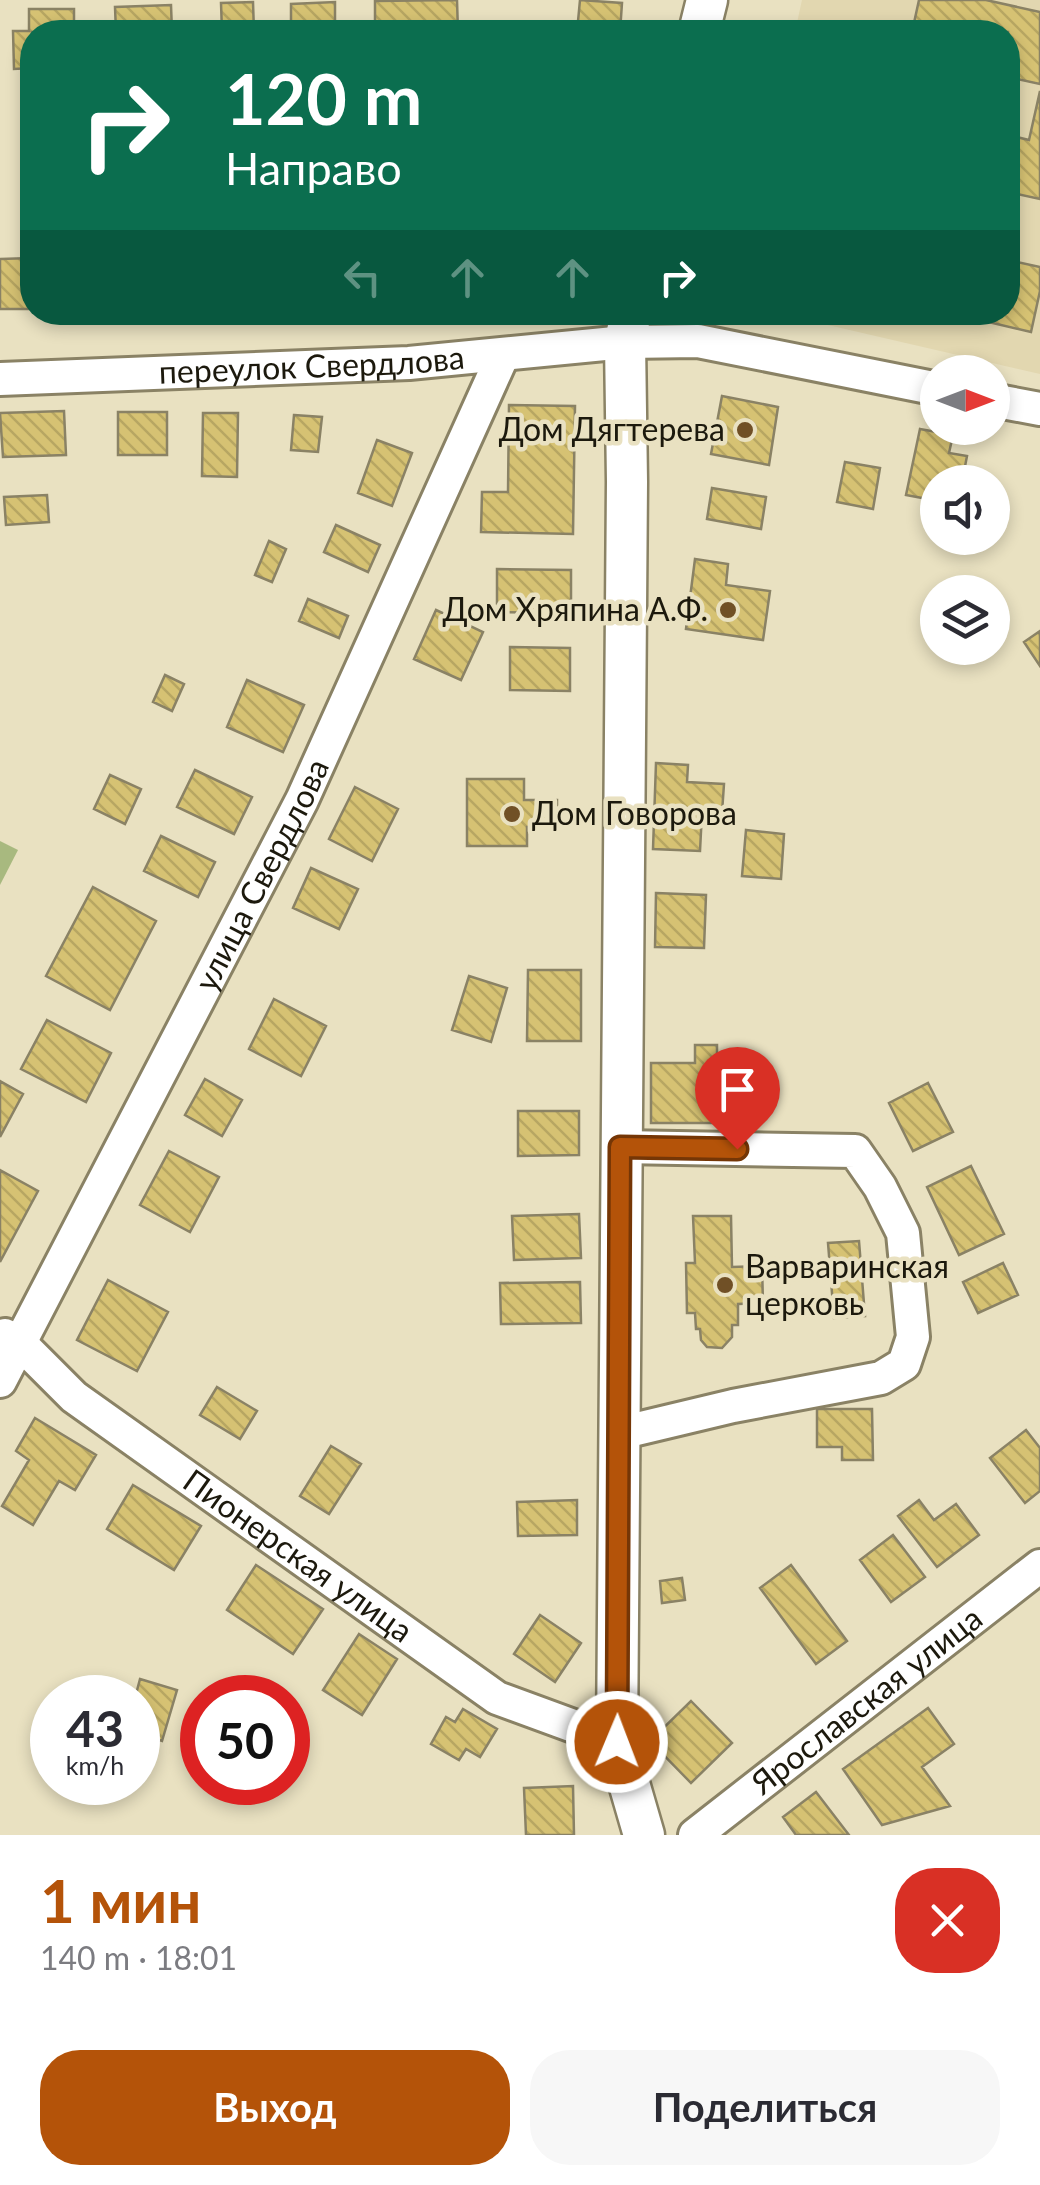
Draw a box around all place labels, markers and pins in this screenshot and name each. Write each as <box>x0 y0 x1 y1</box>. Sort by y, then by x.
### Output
place label: Дом Дягтерева <box>499 409 725 448</box>
marker: Дом Дягтерева <box>734 419 756 441</box>
place label: Дом Хряпина А.Ф. <box>442 589 708 628</box>
marker: Дом Хряпина А.Ф. <box>717 599 739 621</box>
place label: Дом Говорова <box>532 793 737 832</box>
marker: Дом Говорова <box>501 803 523 825</box>
pin <box>695 1047 780 1150</box>
place label: Варваринская церковь <box>745 1246 949 1322</box>
marker: Варваринская церковь <box>714 1274 736 1296</box>

